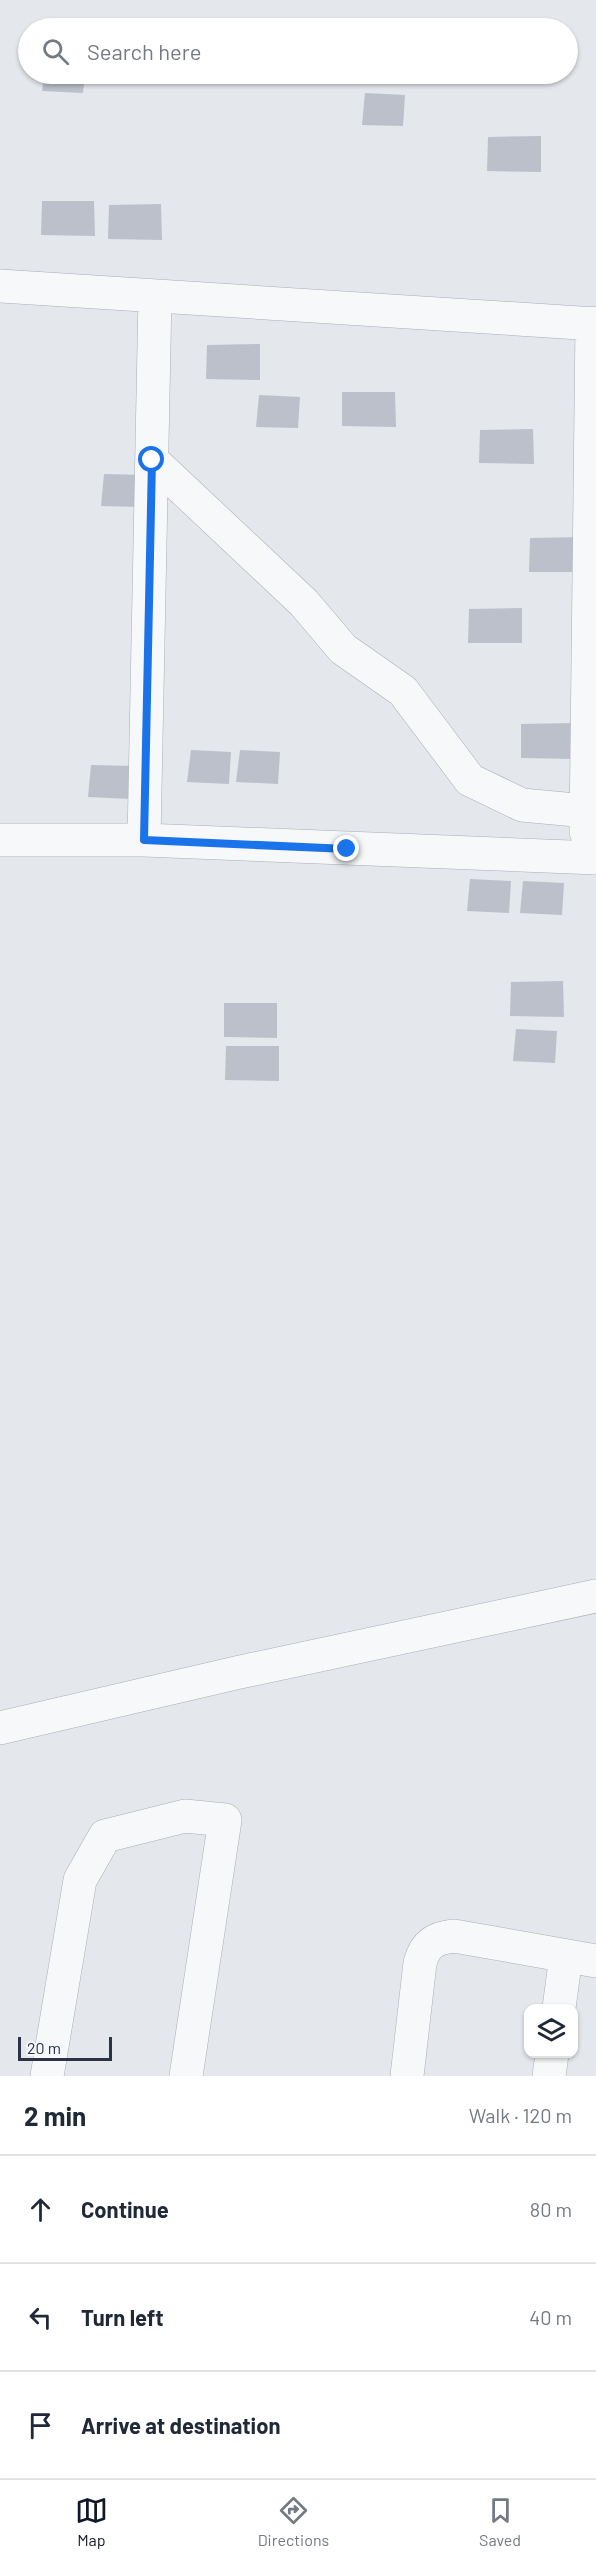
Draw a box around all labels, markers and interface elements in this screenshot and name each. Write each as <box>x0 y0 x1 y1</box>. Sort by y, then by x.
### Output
search box <box>18 18 578 84</box>
icon: search <box>39 35 72 68</box>
text: Search here <box>87 38 201 64</box>
route start <box>138 446 164 472</box>
route end <box>333 835 359 861</box>
map controls <box>524 2004 578 2058</box>
button: layers <box>524 2004 578 2058</box>
scale bar <box>18 2034 112 2062</box>
text: 20 m <box>27 2038 61 2057</box>
text: 2 min <box>24 2100 86 2131</box>
text: Walk · 120 m <box>469 2103 572 2127</box>
icon: ahead <box>24 2193 57 2226</box>
text: Continue <box>81 2196 169 2222</box>
text: 80 m <box>530 2197 572 2221</box>
icon: left <box>24 2301 57 2334</box>
text: Turn left <box>81 2304 164 2330</box>
text: 40 m <box>529 2305 572 2329</box>
icon: arrive <box>24 2409 57 2442</box>
text: Arrive at destination <box>81 2412 280 2438</box>
tab: Map <box>75 2494 108 2549</box>
tab: Directions <box>258 2494 329 2549</box>
tab: Saved <box>479 2494 521 2549</box>

